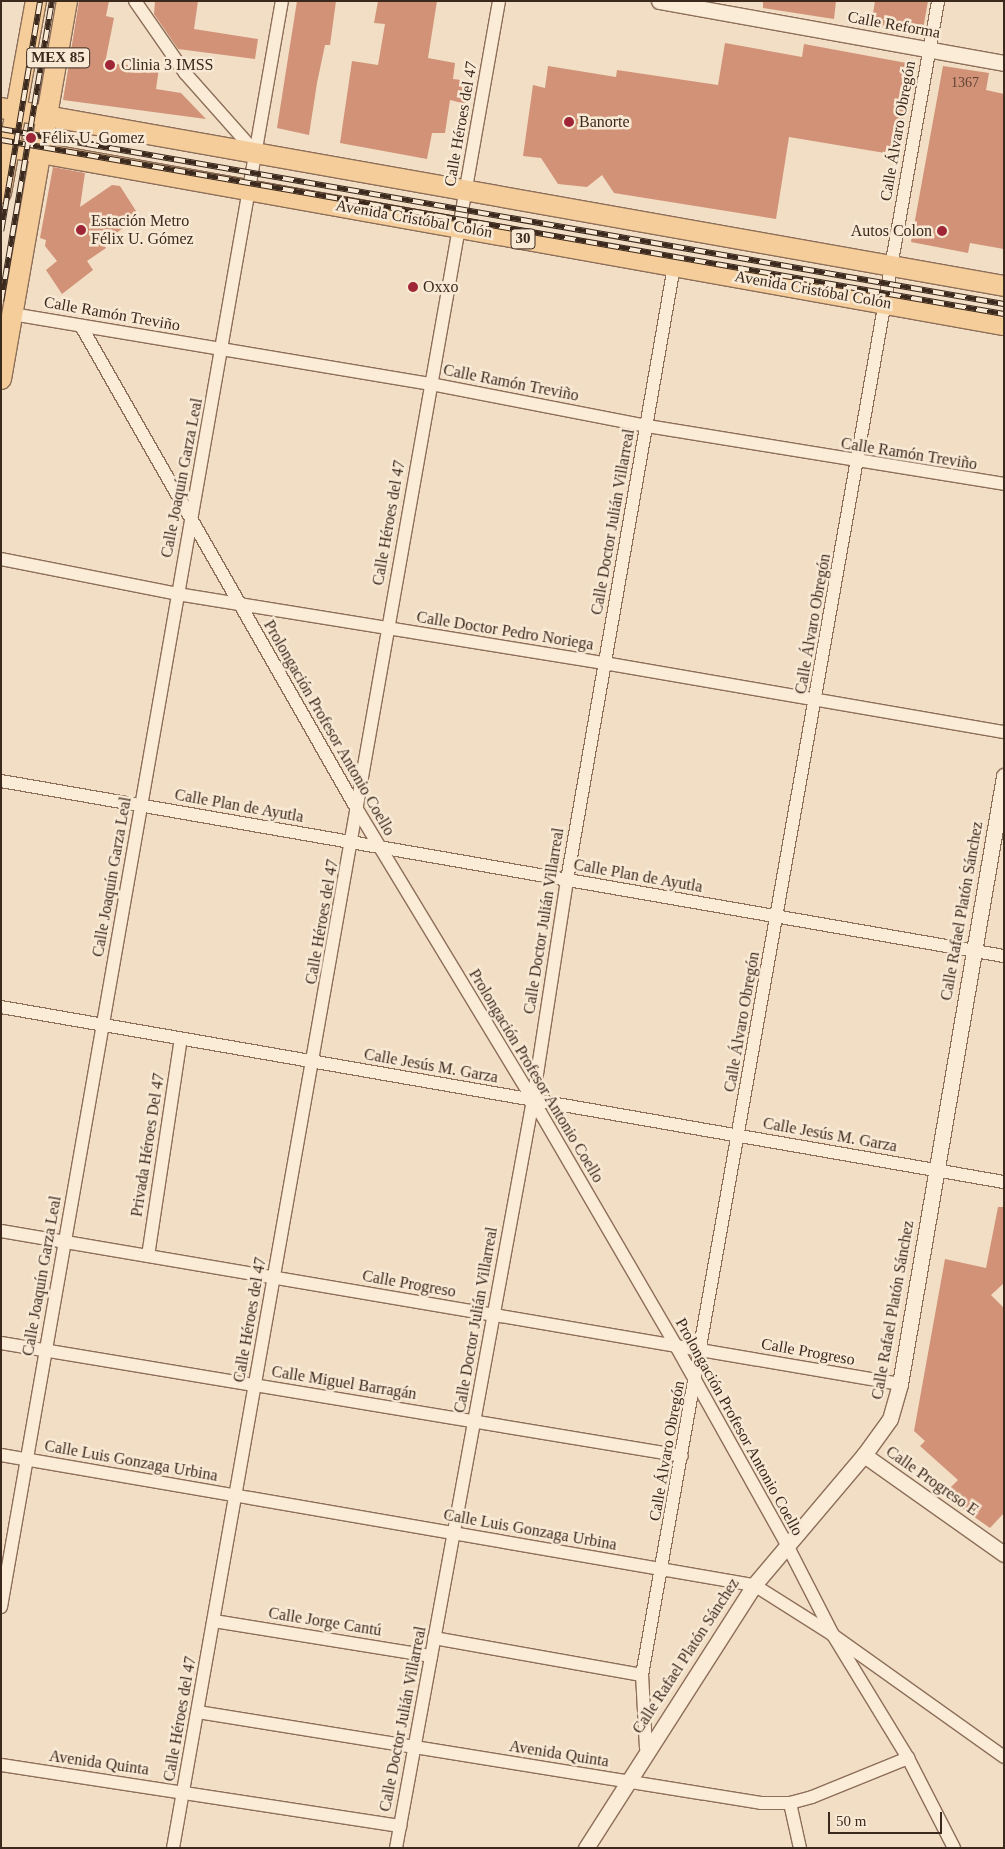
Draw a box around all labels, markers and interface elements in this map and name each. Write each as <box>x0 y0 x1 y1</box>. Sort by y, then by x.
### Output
street label: Calle Reforma <box>846 7 942 43</box>
road number: MEX 85 <box>26 46 90 70</box>
place label: Clinia 3 IMSS <box>121 55 213 75</box>
marker: Clinia 3 IMSS <box>103 58 117 72</box>
street label: Calle Álvaro Obregón <box>876 59 920 203</box>
street label: Calle Héroes del 47 <box>441 60 481 188</box>
house number: 1367 <box>951 75 979 91</box>
place label: Banorte <box>579 112 630 132</box>
marker: Banorte <box>563 116 575 128</box>
place label: Félix U. Gomez <box>42 128 145 148</box>
marker: Félix U. Gomez <box>24 131 38 145</box>
street label: Avenida Cristóbal Colón <box>334 196 494 242</box>
place label: Estación Metro Félix U. Gómez <box>91 211 194 249</box>
place label: Autos Colon <box>851 221 932 241</box>
marker: Estación Metro Félix U. Gómez <box>75 224 87 236</box>
marker: Autos Colon <box>936 225 948 237</box>
road number: 30 <box>510 226 536 252</box>
street label: Avenida Cristóbal Colón <box>733 267 893 313</box>
place label: Oxxo <box>423 277 459 297</box>
marker: Oxxo <box>407 281 419 293</box>
street label: Calle Ramón Treviño <box>42 293 182 335</box>
street label: Calle Ramón Treviño <box>441 360 581 406</box>
street label: Calle Joaquín Garza Leal <box>157 397 207 559</box>
street label: Calle Doctor Julián Villarreal <box>587 427 639 617</box>
street label: Calle Ramón Treviño <box>839 434 979 474</box>
street label: Calle Héroes del 47 <box>369 459 409 587</box>
street label: Calle Álvaro Obregón <box>791 552 835 696</box>
street label: Calle Doctor Pedro Noriega <box>415 608 595 654</box>
street label: Prolongación Profesor Antonio Coello <box>259 616 399 840</box>
street label: Calle Plan de Ayutla <box>173 785 305 827</box>
street label: Calle Joaquín Garza Leal <box>88 795 136 959</box>
street label: Calle Rafael Platón Sánchez <box>937 820 987 1002</box>
street label: Calle Doctor Julián Villarreal <box>520 826 568 1016</box>
street label: Calle Plan de Ayutla <box>572 855 704 897</box>
street label: Calle Héroes del 47 <box>302 858 342 986</box>
street label: Calle Álvaro Obregón <box>720 950 764 1094</box>
street label: Prolongación Profesor Antonio Coello <box>464 965 608 1187</box>
street label: Calle Jesús M. Garza <box>362 1045 500 1087</box>
street label: Privada Héroes Del 47 <box>127 1072 169 1218</box>
street label: Calle Jesús M. Garza <box>761 1114 899 1156</box>
street label: Calle Joaquín Garza Leal <box>18 1194 66 1358</box>
street label: Calle Rafael Platón Sánchez <box>868 1219 918 1401</box>
street label: Calle Doctor Julián Villarreal <box>450 1225 502 1415</box>
street label: Calle Héroes del 47 <box>230 1256 270 1384</box>
street label: Calle Progreso <box>361 1266 457 1302</box>
street label: Prolongación Profesor Antonio Coello <box>671 1314 807 1540</box>
street label: Calle Progreso <box>760 1334 856 1370</box>
street label: Calle Miguel Barragán <box>270 1362 418 1404</box>
street label: Calle Álvaro Obregón <box>645 1379 689 1523</box>
street label: Calle Luis Gonzaga Urbina <box>43 1436 219 1486</box>
street label: Calle Progreso E <box>882 1442 982 1520</box>
street label: Calle Luis Gonzaga Urbina <box>442 1505 618 1555</box>
street label: Calle Rafael Platón Sánchez <box>628 1575 744 1737</box>
street label: Calle Jorge Cantú <box>267 1604 383 1640</box>
street label: Calle Doctor Julián Villarreal <box>376 1625 430 1813</box>
street label: Calle Héroes del 47 <box>160 1655 200 1783</box>
street label: Avenida Quinta <box>508 1737 610 1771</box>
street label: Avenida Quinta <box>48 1746 150 1780</box>
scale bar <box>830 1802 944 1834</box>
text: 50 m <box>836 1813 866 1829</box>

